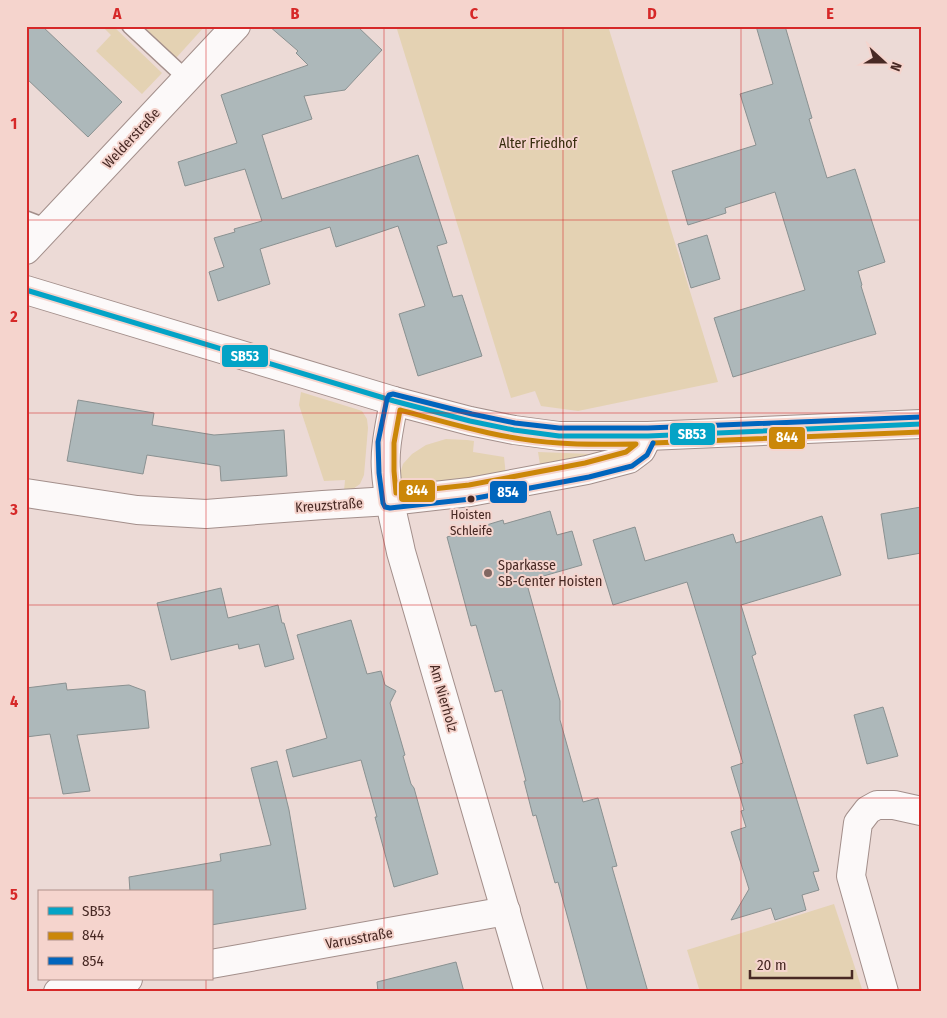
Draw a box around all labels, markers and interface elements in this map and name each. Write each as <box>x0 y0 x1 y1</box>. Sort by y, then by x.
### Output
text: A <box>112 4 122 23</box>
text: B <box>291 4 300 23</box>
text: C <box>470 4 479 23</box>
text: D <box>647 4 657 23</box>
text: E <box>826 4 834 23</box>
north arrow <box>860 38 910 88</box>
text: N <box>886 60 905 73</box>
street label: Welderstraße <box>99 105 164 172</box>
text: 1 <box>11 114 17 133</box>
park label: Alter Friedhof <box>499 135 579 152</box>
text: 2 <box>9 307 18 326</box>
line badge: SB53 <box>221 344 269 368</box>
text: SB53 <box>231 348 260 365</box>
line badge: SB53 <box>669 422 716 446</box>
text: SB53 <box>678 426 707 443</box>
line badge: 844 <box>768 426 806 450</box>
text: 844 <box>776 429 798 446</box>
line badge: 844 <box>398 479 436 503</box>
line badge: 854 <box>489 480 528 504</box>
text: 844 <box>406 482 428 499</box>
text: 854 <box>497 484 519 501</box>
marker: Hoisten Schleife <box>466 494 476 504</box>
street label: Kreuzstraße <box>295 495 364 516</box>
text: 3 <box>9 500 18 519</box>
place label: Hoisten Schleife <box>450 507 492 538</box>
place label: Sparkasse SB-Center Hoisten <box>498 557 602 590</box>
marker: Sparkasse SB-Center Hoisten <box>482 567 494 579</box>
street label: Am Nierholz <box>426 662 461 734</box>
text: 4 <box>10 692 18 711</box>
text: 5 <box>10 885 18 904</box>
legend <box>38 890 212 980</box>
text: SB53 <box>82 902 111 920</box>
street label: Varusstraße <box>324 924 394 953</box>
text: 844 <box>82 926 104 944</box>
scale bar <box>750 948 852 980</box>
text: 854 <box>82 952 104 970</box>
text: 20 m <box>757 956 787 974</box>

